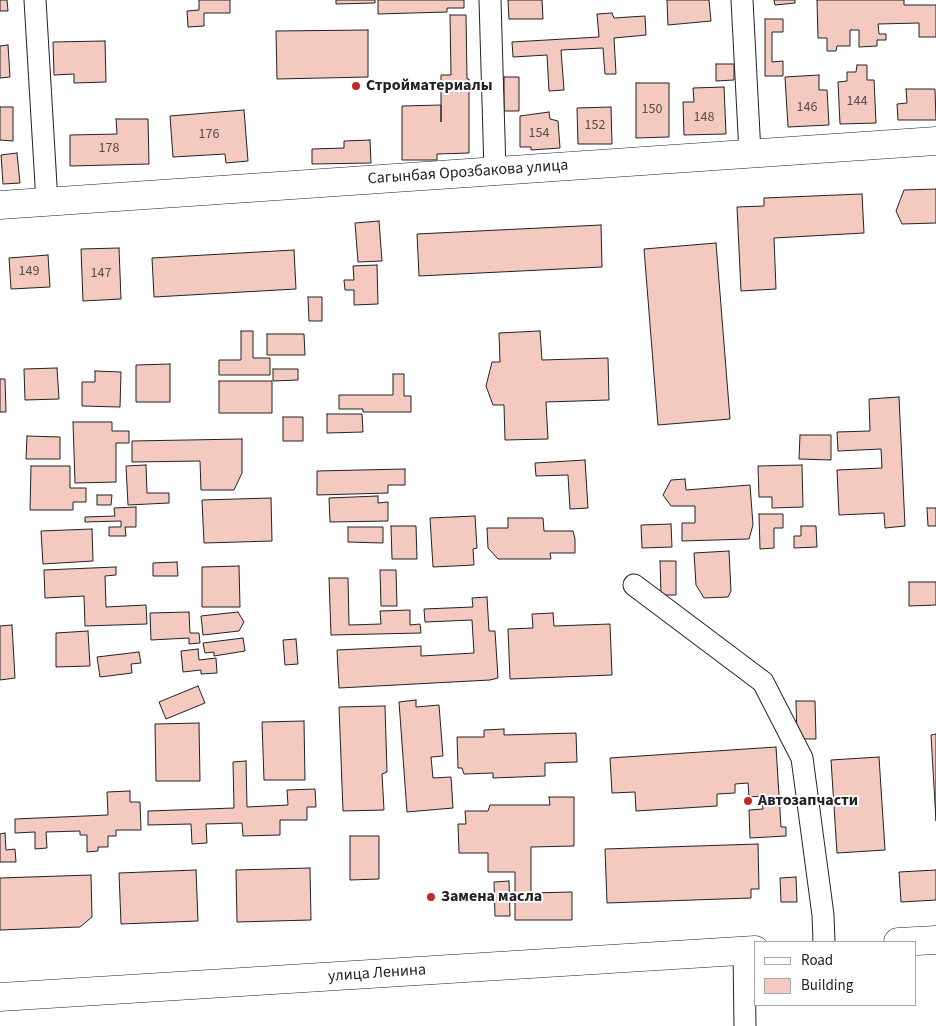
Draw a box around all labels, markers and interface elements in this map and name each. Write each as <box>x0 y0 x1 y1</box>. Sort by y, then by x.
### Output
place label: Стройматериалы <box>366 76 492 96</box>
marker: Стройматериалы <box>350 80 362 92</box>
house number: 144 <box>847 94 867 110</box>
house number: 146 <box>797 100 817 116</box>
house number: 150 <box>642 102 662 118</box>
house number: 148 <box>694 110 714 126</box>
house number: 152 <box>585 118 605 134</box>
house number: 154 <box>529 126 549 142</box>
house number: 176 <box>199 127 219 143</box>
house number: 178 <box>99 141 119 157</box>
street label: Сагынбая Орозбакова улица <box>367 156 569 190</box>
house number: 149 <box>19 264 39 280</box>
house number: 147 <box>91 266 111 282</box>
place label: Автозапчасти <box>758 791 858 811</box>
marker: Автозапчасти <box>742 795 754 807</box>
place label: Замена масла <box>441 887 542 907</box>
marker: Замена масла <box>425 891 437 903</box>
legend <box>754 941 916 1006</box>
text: Road <box>801 950 833 971</box>
street label: улица Ленина <box>327 961 427 987</box>
text: Building <box>801 975 853 996</box>

